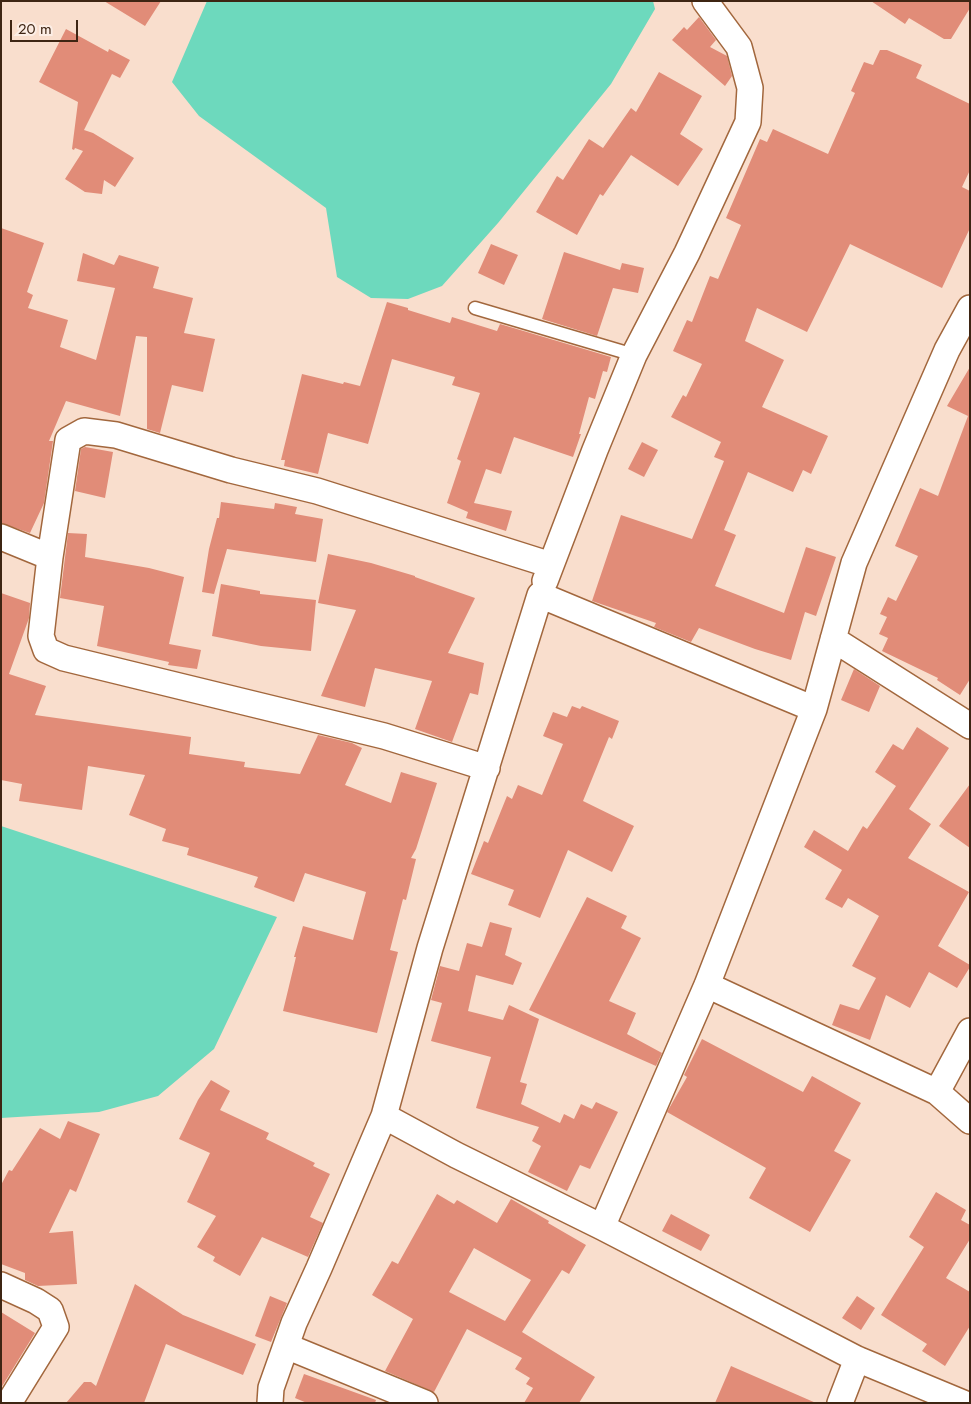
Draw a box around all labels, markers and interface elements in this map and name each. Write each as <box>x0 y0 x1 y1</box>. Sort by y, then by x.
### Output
scale bar <box>12 10 80 42</box>
text: 20 m <box>18 18 52 40</box>

